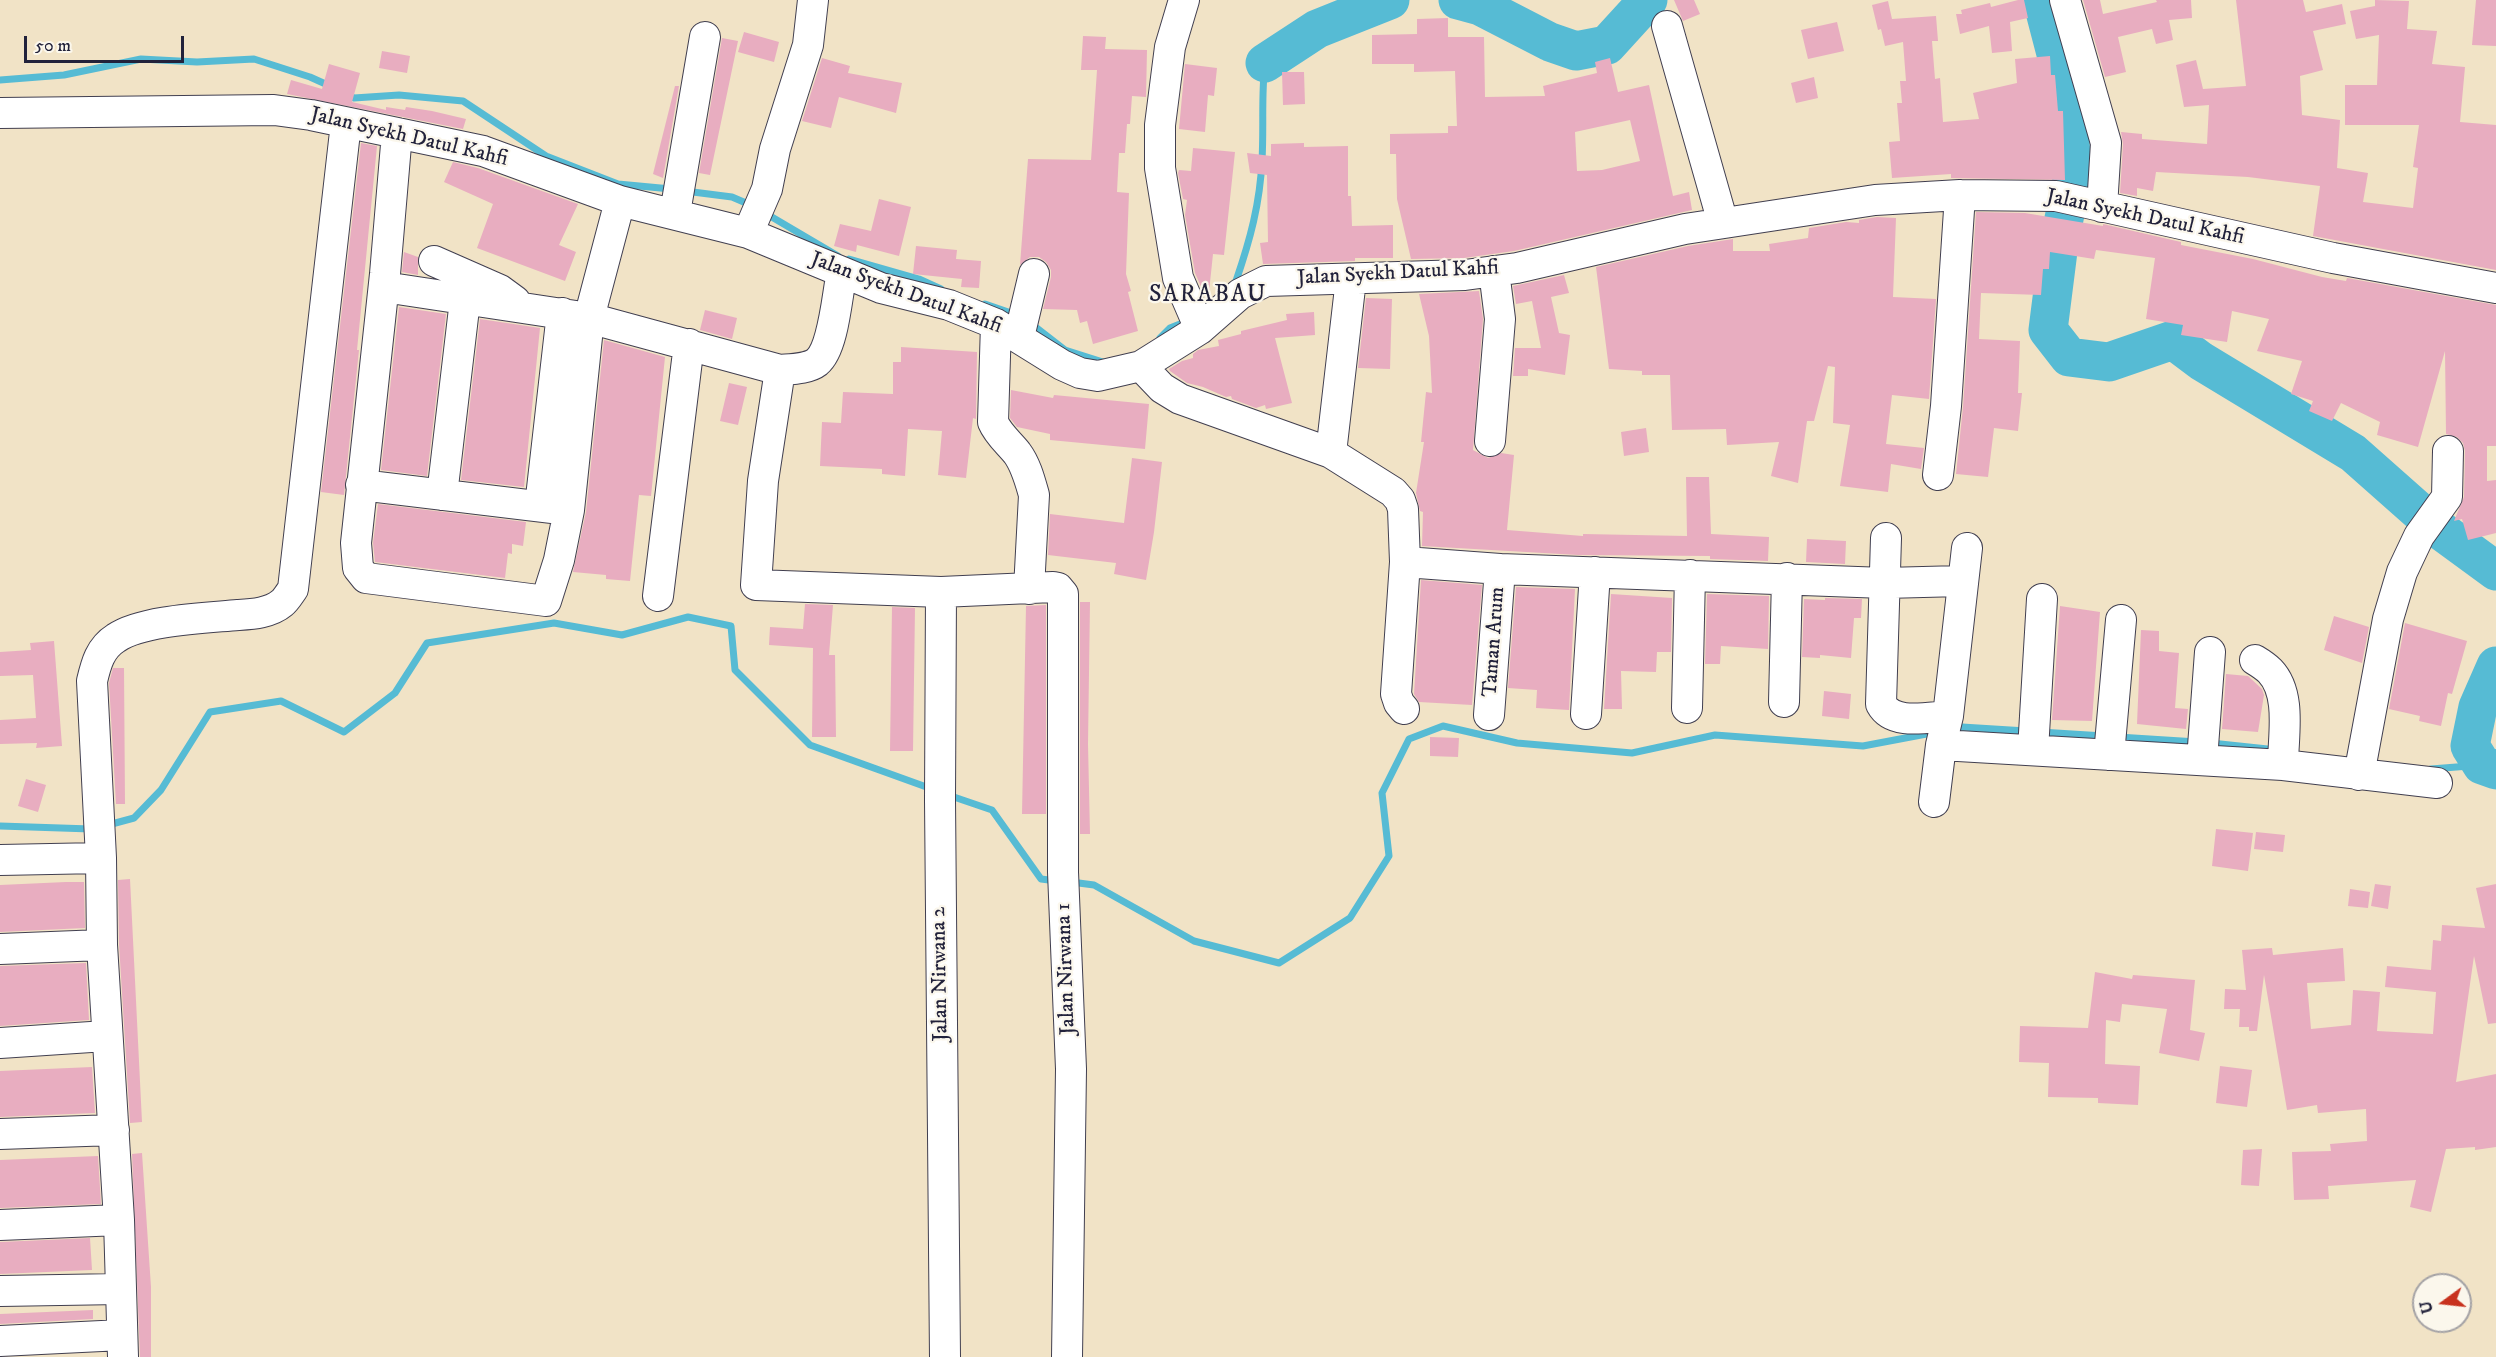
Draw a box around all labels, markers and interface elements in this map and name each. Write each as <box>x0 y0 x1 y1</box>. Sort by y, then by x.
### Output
scale bar <box>27 24 188 62</box>
text: 50 m <box>35 35 71 57</box>
street label: Jalan Syekh Datul Kahfi <box>308 103 510 173</box>
street label: Jalan Syekh Datul Kahfi <box>2044 185 2246 251</box>
street label: Jalan Syekh Datul Kahfi <box>807 248 1005 340</box>
street label: Jalan Syekh Datul Kahfi <box>1297 256 1499 292</box>
district label: SARABAU <box>1149 282 1267 310</box>
street label: Taman Arum <box>1479 586 1511 698</box>
street label: Jalan Nirwana 1 <box>1052 903 1082 1035</box>
street label: Jalan Nirwana 2 <box>927 906 955 1042</box>
north arrow <box>2412 1273 2472 1333</box>
text: U <box>2415 1299 2438 1316</box>

